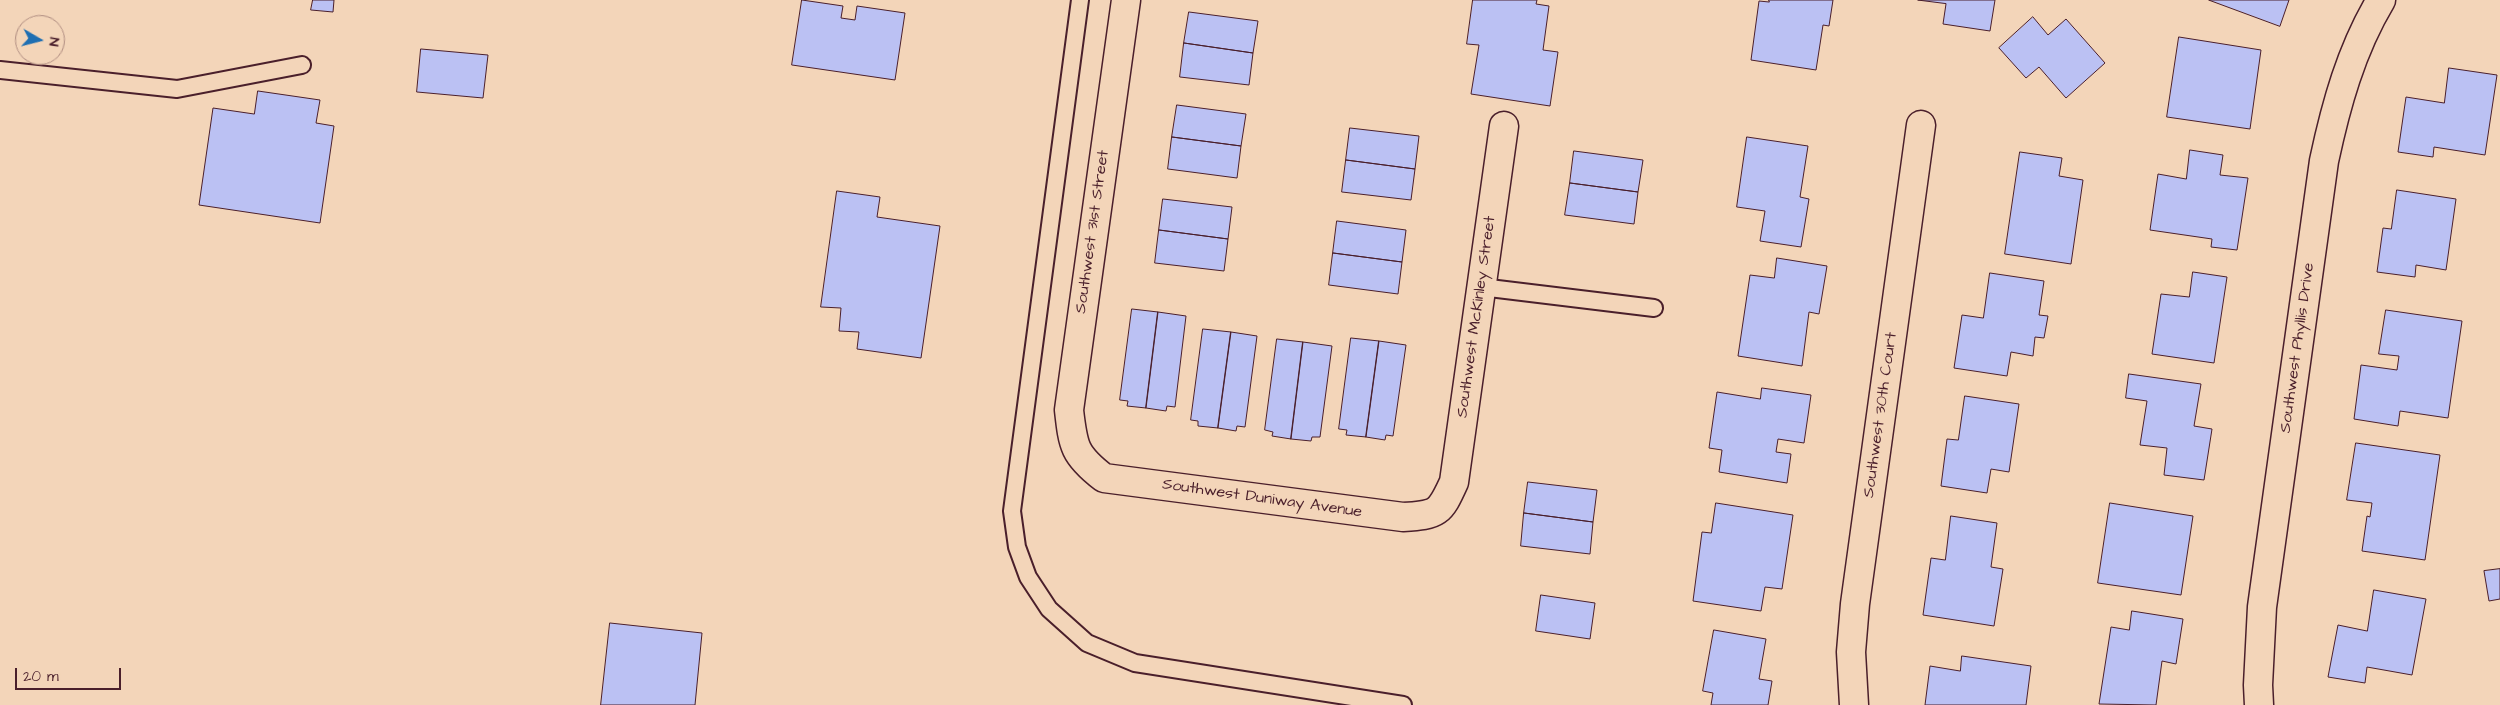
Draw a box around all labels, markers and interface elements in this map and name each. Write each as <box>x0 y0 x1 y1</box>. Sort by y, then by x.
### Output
north arrow <box>15 15 65 65</box>
text: N <box>43 36 64 48</box>
street label: Southwest 31st Street <box>1072 149 1114 315</box>
street label: Southwest McKinley Street <box>1453 215 1501 419</box>
street label: Southwest Phyllis Drive <box>2277 262 2319 434</box>
street label: Southwest 30th Court <box>1860 331 1902 499</box>
street label: Southwest Duniway Avenue <box>1161 475 1363 523</box>
scale bar <box>18 658 124 690</box>
text: 20 m <box>23 666 59 687</box>

